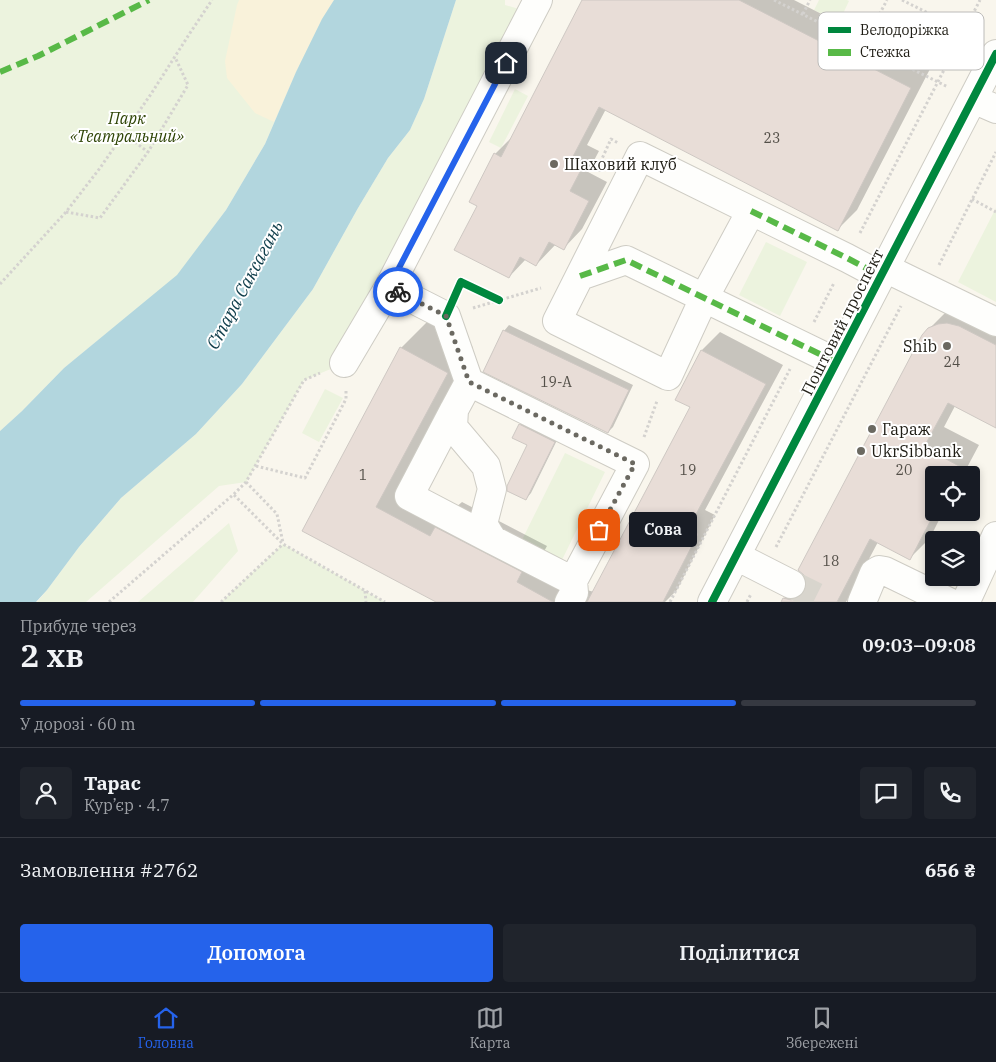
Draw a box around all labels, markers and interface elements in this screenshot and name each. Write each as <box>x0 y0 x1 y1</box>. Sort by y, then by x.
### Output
legend <box>818 12 984 70</box>
text: Велодоріжка <box>860 21 950 39</box>
pin <box>485 42 527 84</box>
text: Стежка <box>860 43 911 61</box>
icon: home <box>492 49 520 77</box>
park label: Парк «Театральний» <box>70 108 185 146</box>
house number: 23 <box>764 129 780 147</box>
place label: Шаховий клуб <box>564 154 677 174</box>
marker: Шаховий клуб <box>548 158 560 170</box>
water label: Стара Саксагань <box>201 216 288 353</box>
street label: Поштовий проспект <box>796 245 888 399</box>
courier <box>373 267 423 317</box>
icon: bike <box>384 278 412 306</box>
place label: Shib <box>903 336 937 356</box>
marker: Shib <box>941 340 953 352</box>
house number: 24 <box>944 353 960 371</box>
house number: 19-А <box>540 373 572 391</box>
place label: Гараж <box>882 419 931 439</box>
marker: Гараж <box>866 423 878 435</box>
place label: UkrSibbank <box>871 441 962 461</box>
marker: UkrSibbank <box>855 445 867 457</box>
house number: 19 <box>680 461 696 479</box>
house number: 20 <box>896 461 912 479</box>
house number: 1 <box>359 466 367 484</box>
map controls <box>925 466 980 586</box>
button: locate <box>925 466 980 521</box>
pin <box>578 509 620 551</box>
callout: Сова <box>629 512 696 548</box>
icon: bag <box>585 516 613 544</box>
text: Сова <box>644 519 682 539</box>
button: layers <box>925 531 980 586</box>
house number: 18 <box>823 552 839 570</box>
text: Прибуде через <box>20 616 137 636</box>
text: 09:03–09:08 <box>862 633 976 657</box>
text: 2 хв <box>20 634 84 676</box>
text: У дорозі · 60 m <box>20 714 136 734</box>
button: person <box>20 767 72 819</box>
button: chat <box>860 767 912 819</box>
button: phone <box>924 767 976 819</box>
text: Тарас <box>84 771 141 795</box>
text: Кур’єр · 4.7 <box>84 795 170 815</box>
text: Замовлення #2762 <box>20 858 199 882</box>
text: 656 ₴ <box>925 858 976 882</box>
button: Допомога <box>20 924 493 982</box>
button: Поділитися <box>503 924 976 982</box>
tab: Головна <box>138 1004 194 1052</box>
tab: Карта <box>470 1004 510 1052</box>
tab: Збережені <box>786 1004 858 1052</box>

